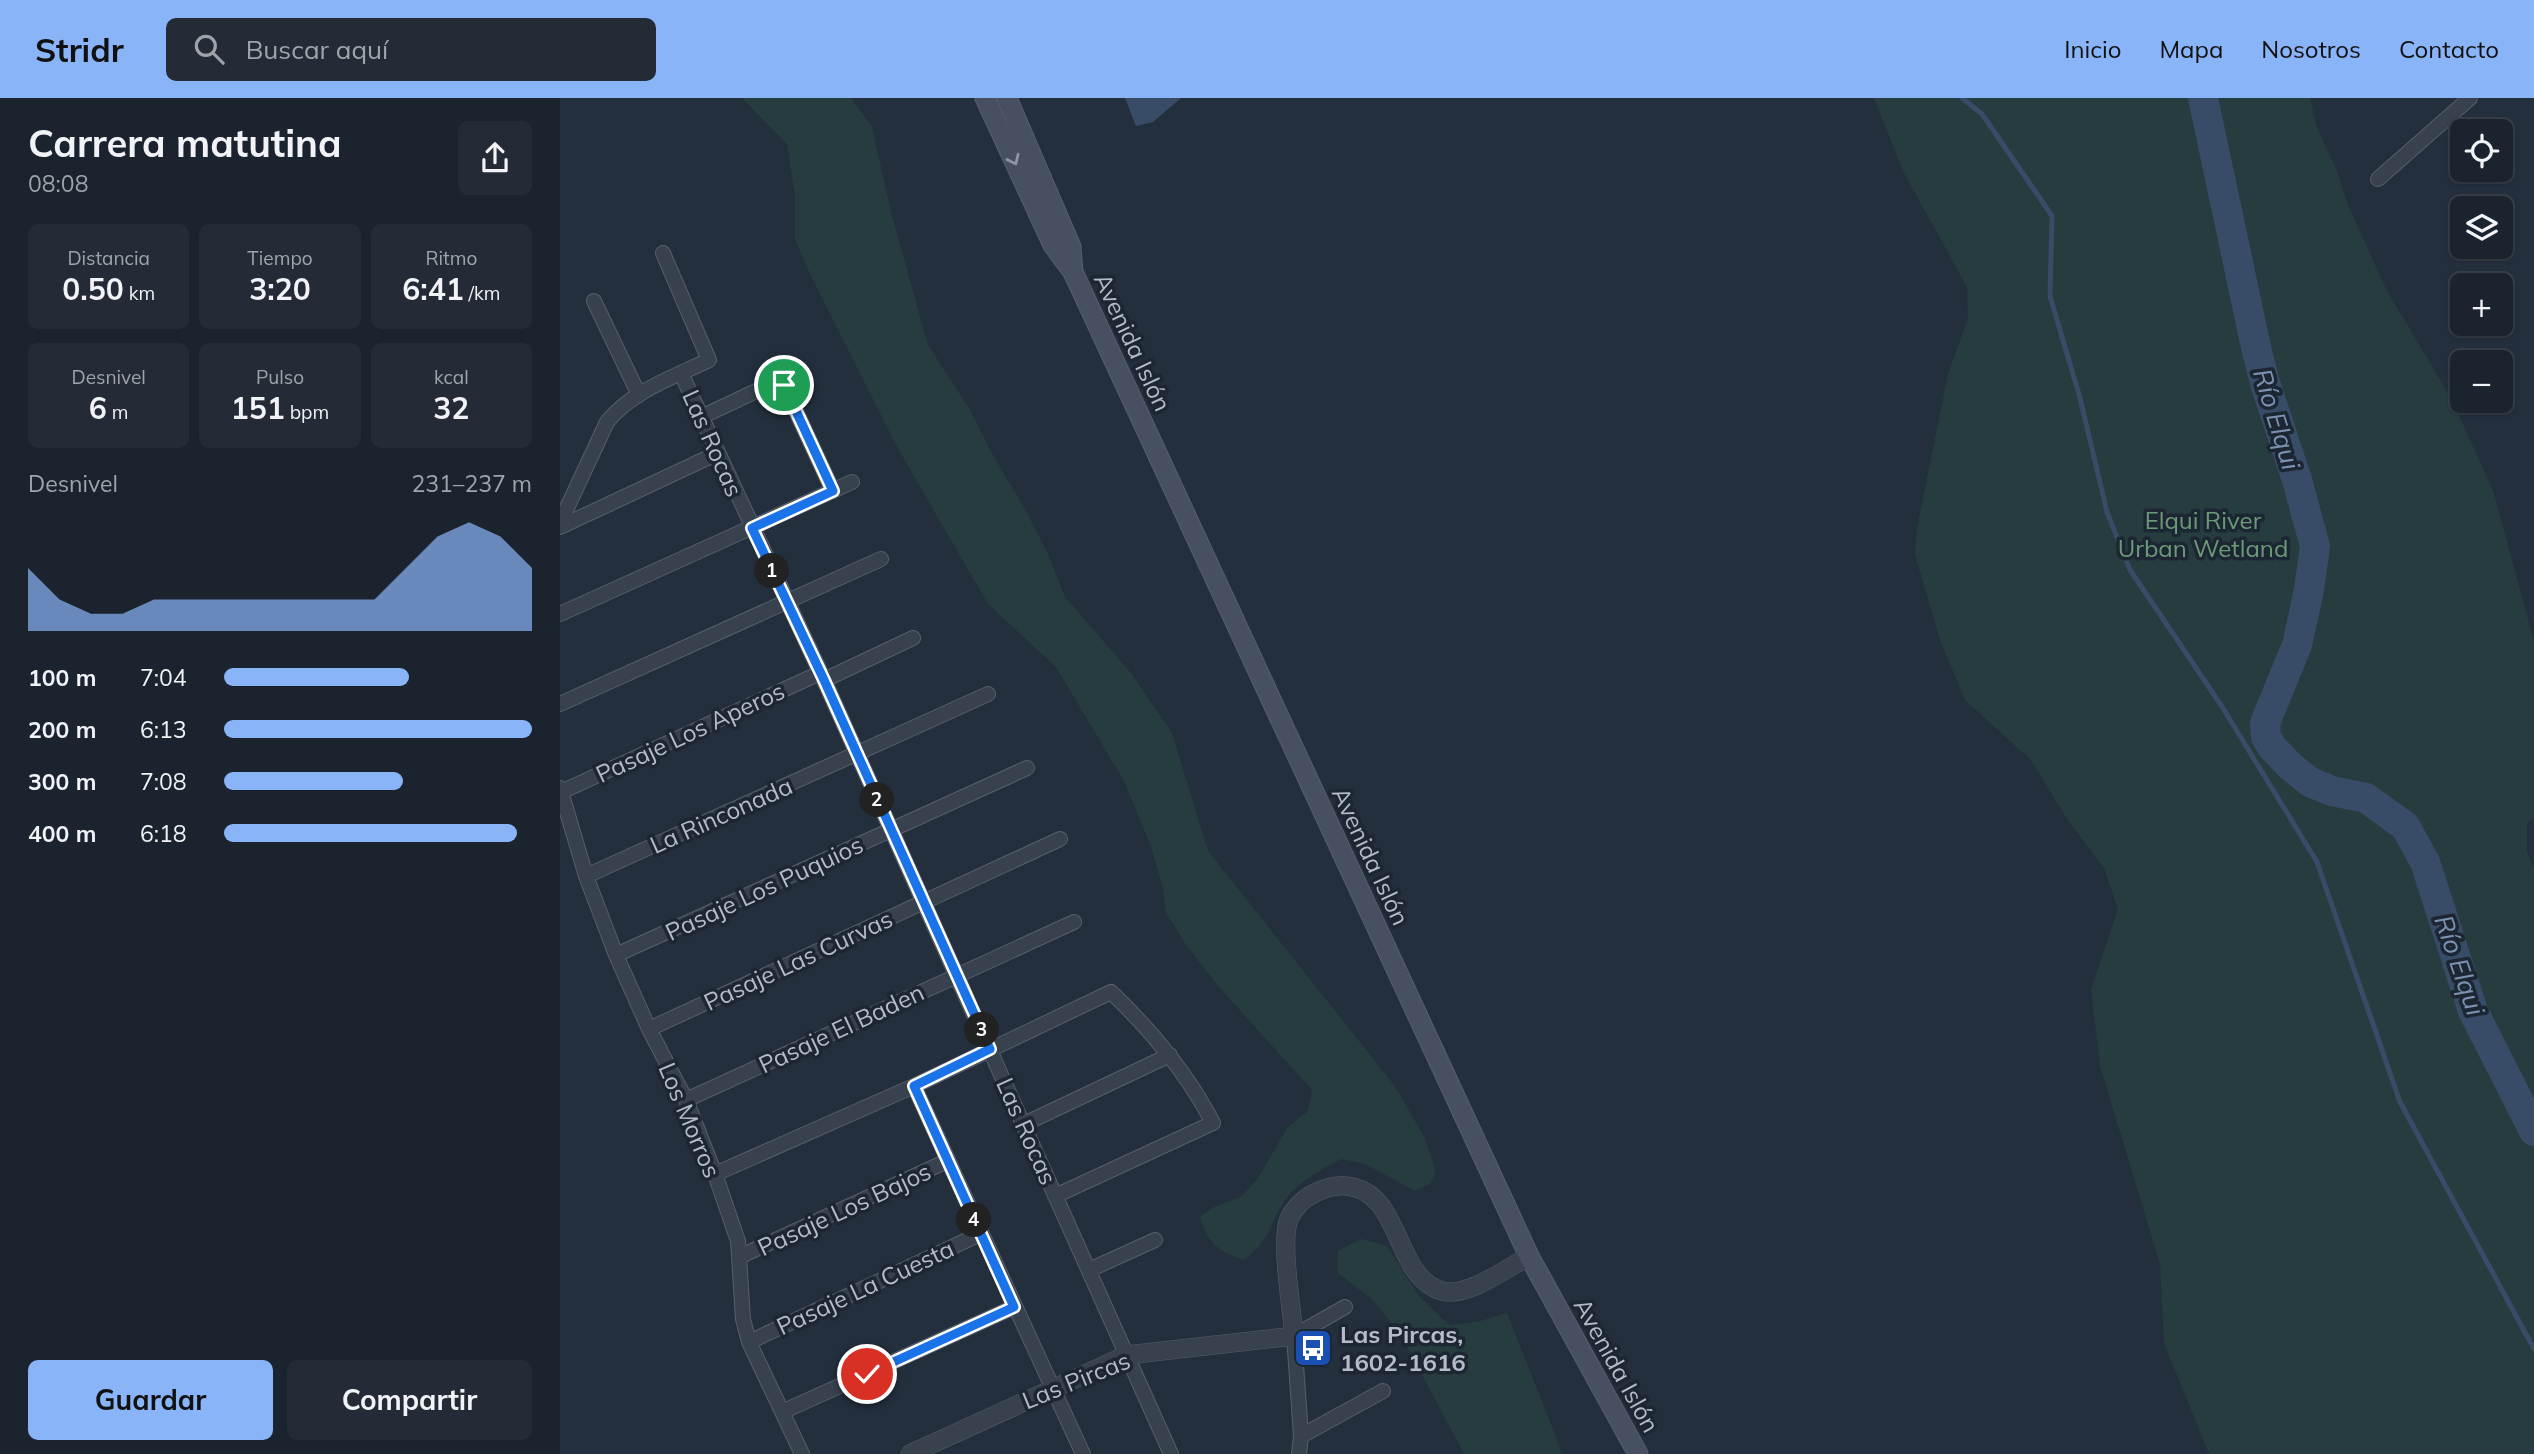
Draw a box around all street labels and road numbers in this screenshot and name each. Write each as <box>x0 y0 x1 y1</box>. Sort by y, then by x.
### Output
street label: Avenida Islón <box>1088 268 1178 416</box>
street label: Las Rocas <box>676 385 750 501</box>
street label: Pasaje Los Aperos <box>591 675 789 789</box>
street label: La Rinconada <box>645 770 797 860</box>
street label: Avenida Islón <box>1326 782 1416 930</box>
street label: Pasaje Los Puquios <box>660 829 868 947</box>
street label: Pasaje Las Curvas <box>699 903 897 1017</box>
street label: Pasaje El Baden <box>753 977 929 1079</box>
street label: Los Morros <box>652 1058 728 1182</box>
street label: Las Rocas <box>990 1073 1064 1189</box>
street label: Pasaje Los Bajos <box>753 1156 935 1262</box>
street label: Pasaje La Cuesta <box>772 1233 958 1341</box>
street label: Avenida Islón <box>1568 1293 1666 1437</box>
street label: Las Pircas <box>1018 1345 1134 1415</box>

